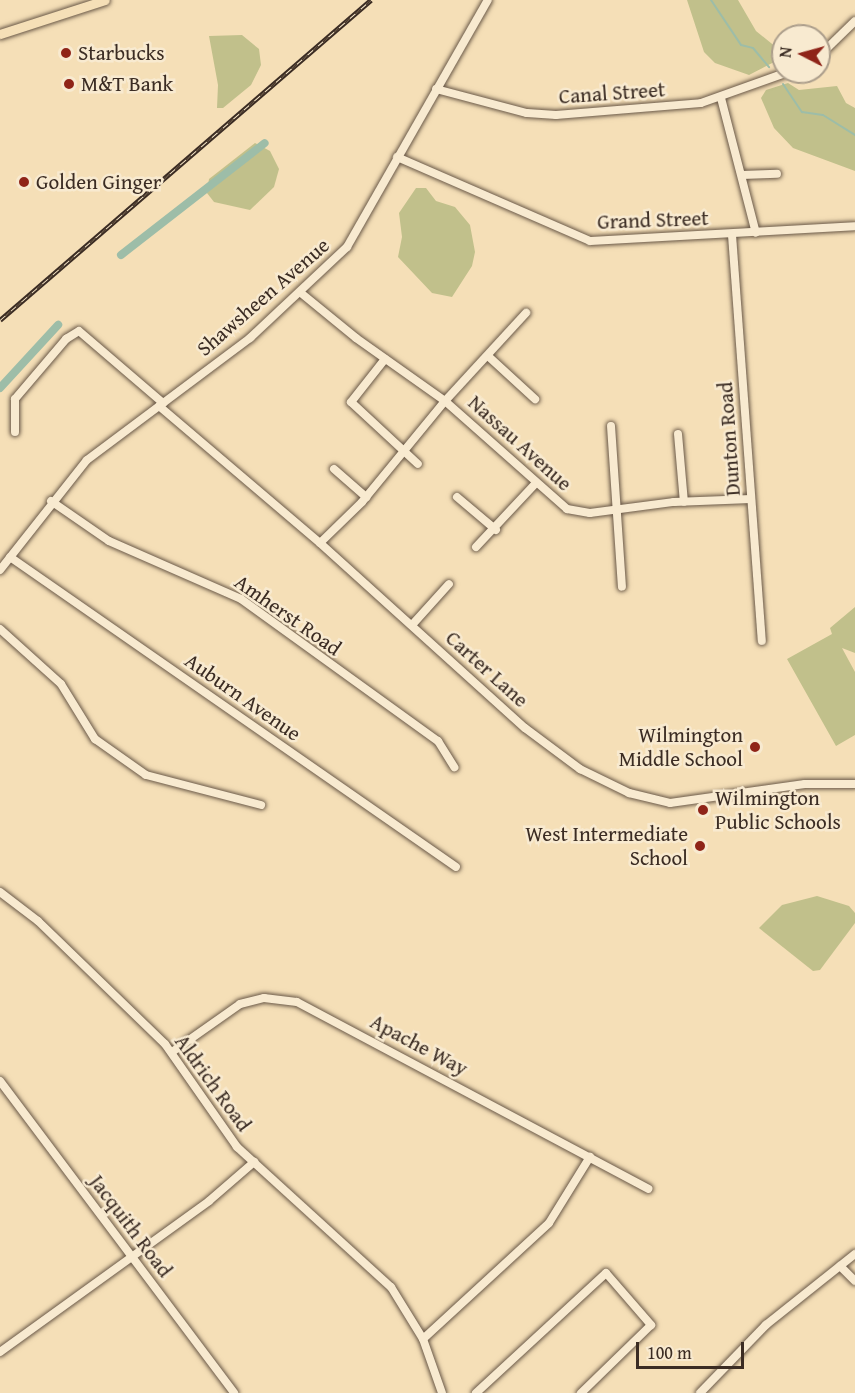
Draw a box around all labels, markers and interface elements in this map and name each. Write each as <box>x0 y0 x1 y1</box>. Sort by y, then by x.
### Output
north arrow <box>771 24 831 84</box>
place label: Starbucks <box>78 40 164 66</box>
marker: Starbucks <box>59 46 73 60</box>
text: N <box>773 46 798 59</box>
place label: M&T Bank <box>81 71 173 97</box>
marker: M&T Bank <box>62 77 76 91</box>
street label: Canal Street <box>558 77 666 109</box>
place label: Golden Ginger <box>36 169 161 195</box>
marker: Golden Ginger <box>17 175 31 189</box>
street label: Grand Street <box>597 205 709 235</box>
street label: Shawsheen Avenue <box>192 233 334 361</box>
street label: Dunton Road <box>712 381 746 497</box>
street label: Nassau Avenue <box>463 390 577 496</box>
street label: Amherst Road <box>230 569 346 661</box>
street label: Carter Lane <box>441 625 533 713</box>
street label: Auburn Avenue <box>180 648 306 746</box>
place label: Wilmington Middle School <box>619 722 743 772</box>
marker: Wilmington Middle School <box>748 740 762 754</box>
place label: Wilmington Public Schools <box>715 785 841 835</box>
marker: Wilmington Public Schools <box>696 803 710 817</box>
place label: West Intermediate School <box>525 821 688 871</box>
marker: West Intermediate School <box>693 839 707 853</box>
street label: Apache Way <box>366 1009 472 1081</box>
street label: Aldrich Road <box>169 1030 257 1136</box>
street label: Jacquith Road <box>84 1170 178 1282</box>
scale bar <box>639 1330 747 1368</box>
text: 100 m <box>647 1339 692 1366</box>

